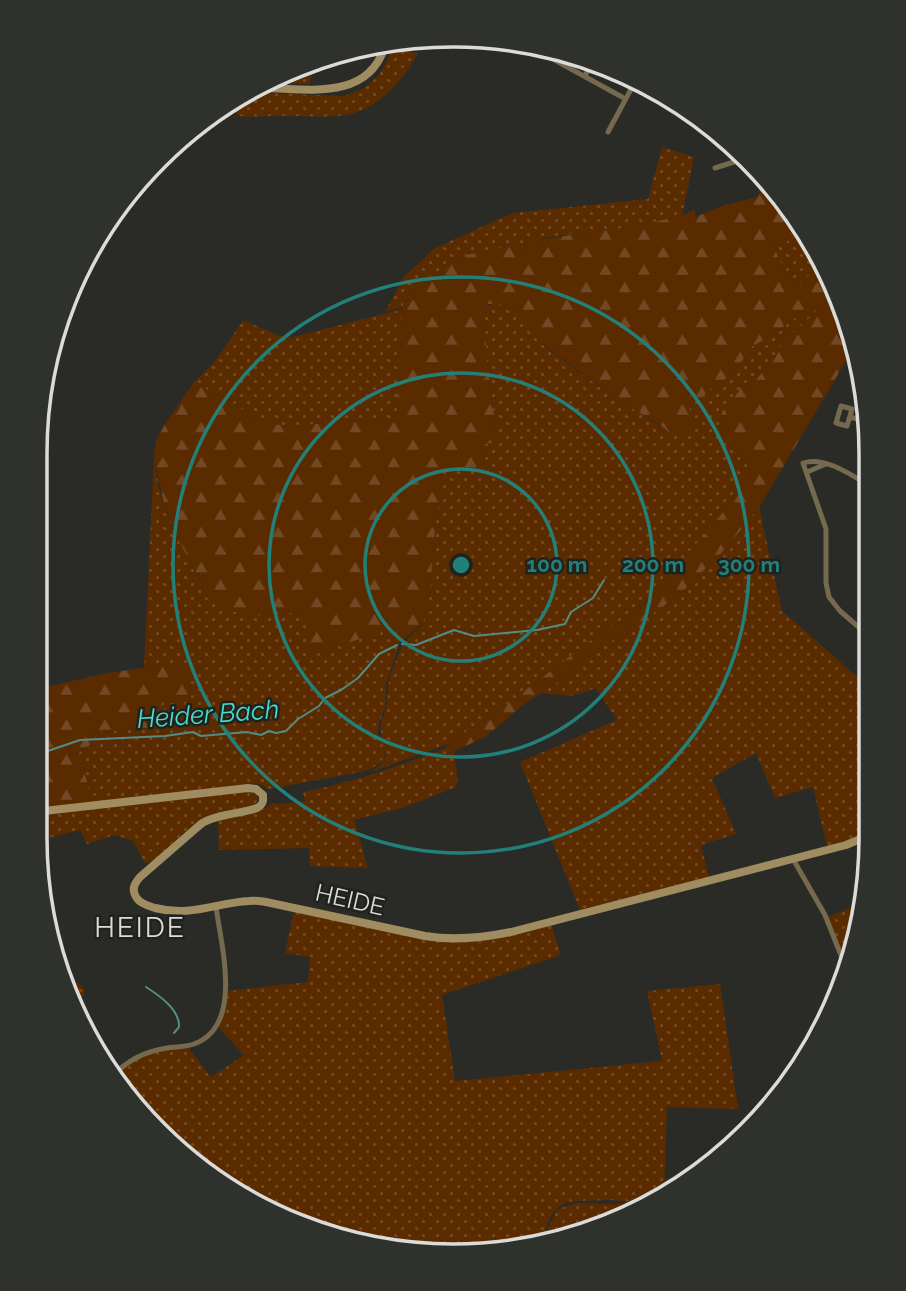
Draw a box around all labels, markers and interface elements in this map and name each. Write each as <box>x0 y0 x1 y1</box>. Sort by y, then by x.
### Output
text: 100 m <box>527 552 587 577</box>
text: 200 m <box>622 552 684 577</box>
text: 300 m <box>718 552 780 577</box>
centre of rings <box>449 553 473 577</box>
water label: Heider Bach <box>136 694 280 734</box>
street label: HEIDE <box>313 878 388 922</box>
district label: HEIDE <box>94 911 186 944</box>

